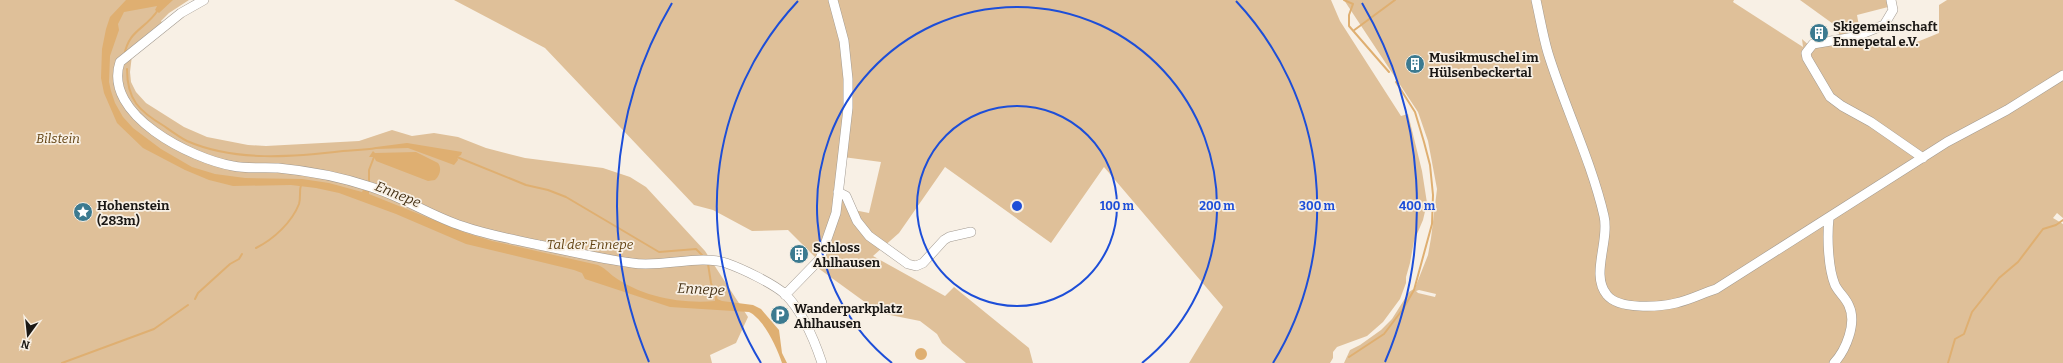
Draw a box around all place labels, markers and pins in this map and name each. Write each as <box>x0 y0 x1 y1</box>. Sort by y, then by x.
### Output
place label: Skigemeinschaft Ennepetal e.V. <box>1833 19 1938 49</box>
building icon: Skigemeinschaft Ennepetal e.V. <box>1808 22 1830 44</box>
place label: Musikmuschel im Hülsenbeckertal <box>1429 50 1539 80</box>
building icon: Musikmuschel im Hülsenbeckertal <box>1404 53 1426 75</box>
place label: Hohenstein (283m) <box>97 198 170 228</box>
centre of rings <box>1010 199 1024 213</box>
place icon: Hohenstein (283m) <box>72 201 94 223</box>
place label: Schloss Ahlhausen <box>813 240 881 270</box>
building icon: Schloss Ahlhausen <box>788 243 810 265</box>
place label: Wanderparkplatz Ahlhausen <box>794 301 903 331</box>
parking icon: Wanderparkplatz Ahlhausen <box>769 304 791 326</box>

